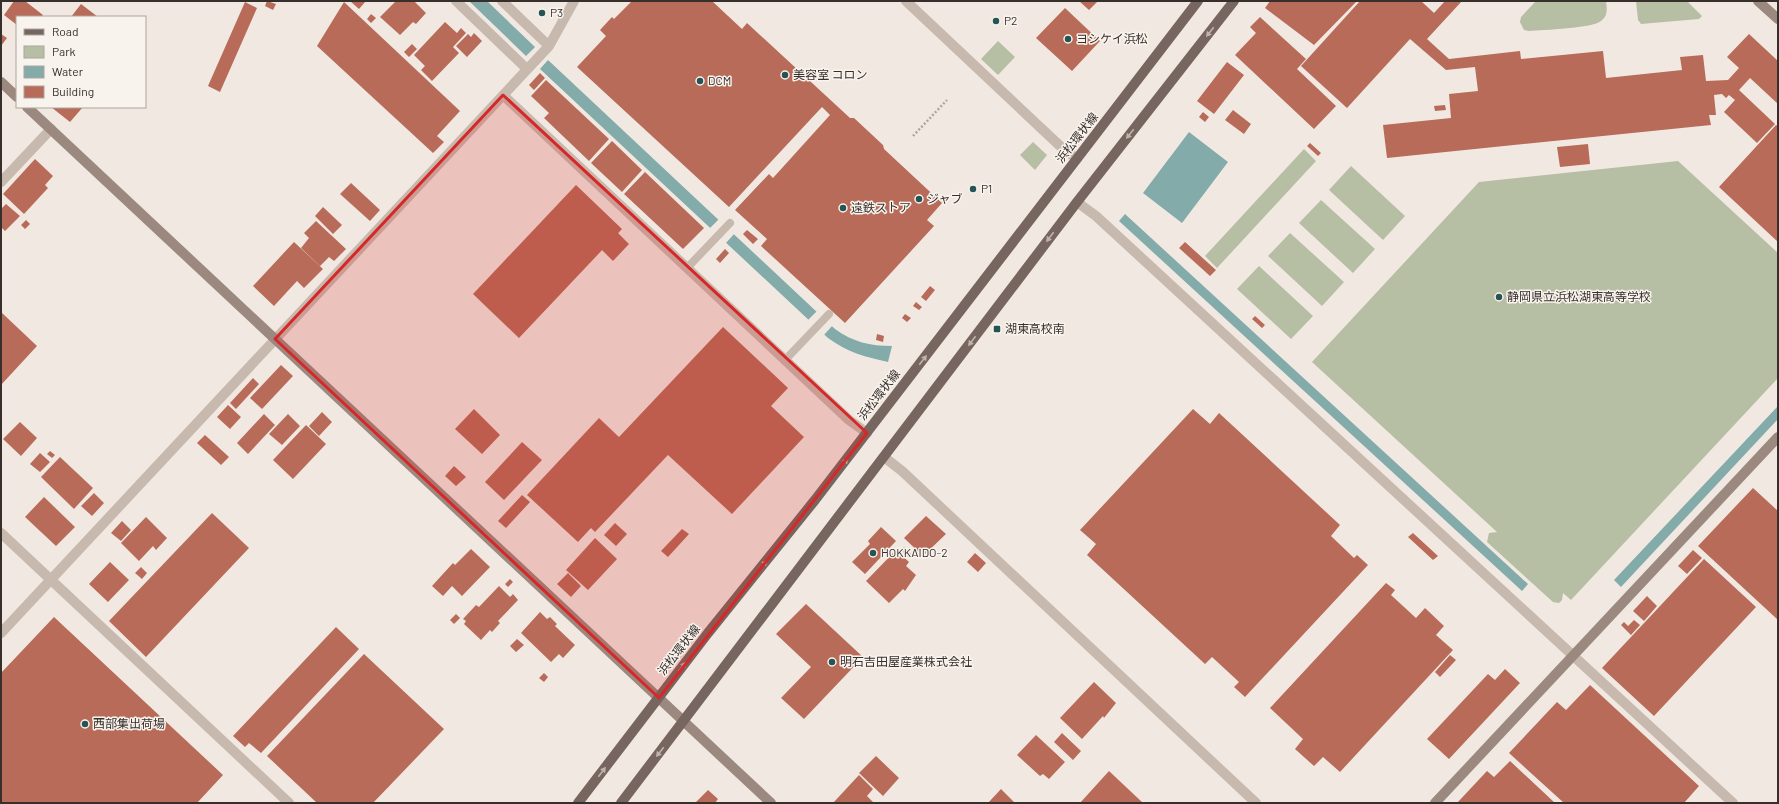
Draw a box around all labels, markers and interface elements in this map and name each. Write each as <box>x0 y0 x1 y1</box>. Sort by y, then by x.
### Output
place label: P3 <box>550 5 563 19</box>
marker: P3 <box>537 8 547 18</box>
place label: P2 <box>1004 13 1018 27</box>
legend <box>16 16 146 108</box>
marker: P2 <box>991 16 1001 26</box>
text: Road <box>52 24 79 38</box>
one-way arrow <box>1205 26 1214 37</box>
place label: ヨシケイ浜松 <box>1076 31 1148 45</box>
marker: ヨシケイ浜松 <box>1063 34 1073 44</box>
text: Park <box>52 44 76 58</box>
text: Water <box>52 64 84 78</box>
place label: 美容室 コロン <box>793 67 867 81</box>
marker: 美容室 コロン <box>780 70 790 80</box>
place label: DCM <box>708 73 731 87</box>
marker: DCM <box>695 76 705 86</box>
text: Building <box>52 84 94 98</box>
street label: 浜松環状線 <box>1052 109 1100 165</box>
one-way arrow <box>1126 129 1134 140</box>
place label: P1 <box>981 181 992 195</box>
marker: P1 <box>968 184 978 194</box>
place label: ジャブ <box>927 191 962 205</box>
marker: ジャブ <box>914 194 924 204</box>
place label: 遠鉄ストア <box>851 200 911 214</box>
marker: 遠鉄ストア <box>838 203 848 213</box>
one-way arrow <box>1046 232 1055 243</box>
place label: 静岡県立浜松湖東高等学校 <box>1507 289 1651 303</box>
marker: 静岡県立浜松湖東高等学校 <box>1494 292 1504 302</box>
place label: 湖東高校南 <box>1005 321 1065 335</box>
marker: 湖東高校南 <box>992 324 1002 334</box>
one-way arrow <box>968 336 976 346</box>
one-way arrow <box>919 354 927 365</box>
street label: 浜松環状線 <box>854 366 902 422</box>
one-way arrow <box>839 457 848 468</box>
place label: HOKKAIDO-2 <box>881 545 948 559</box>
marker: HOKKAIDO-2 <box>868 548 878 558</box>
one-way arrow <box>759 559 767 570</box>
street label: 浜松環状線 <box>654 621 702 677</box>
place label: 明石吉田屋産業株式会社 <box>840 654 972 668</box>
marker: 明石吉田屋産業株式会社 <box>827 657 837 667</box>
one-way arrow <box>678 661 687 672</box>
place label: 西部集出荷場 <box>93 716 165 730</box>
marker: 西部集出荷場 <box>80 719 90 729</box>
one-way arrow <box>656 746 664 757</box>
one-way arrow <box>598 767 606 777</box>

